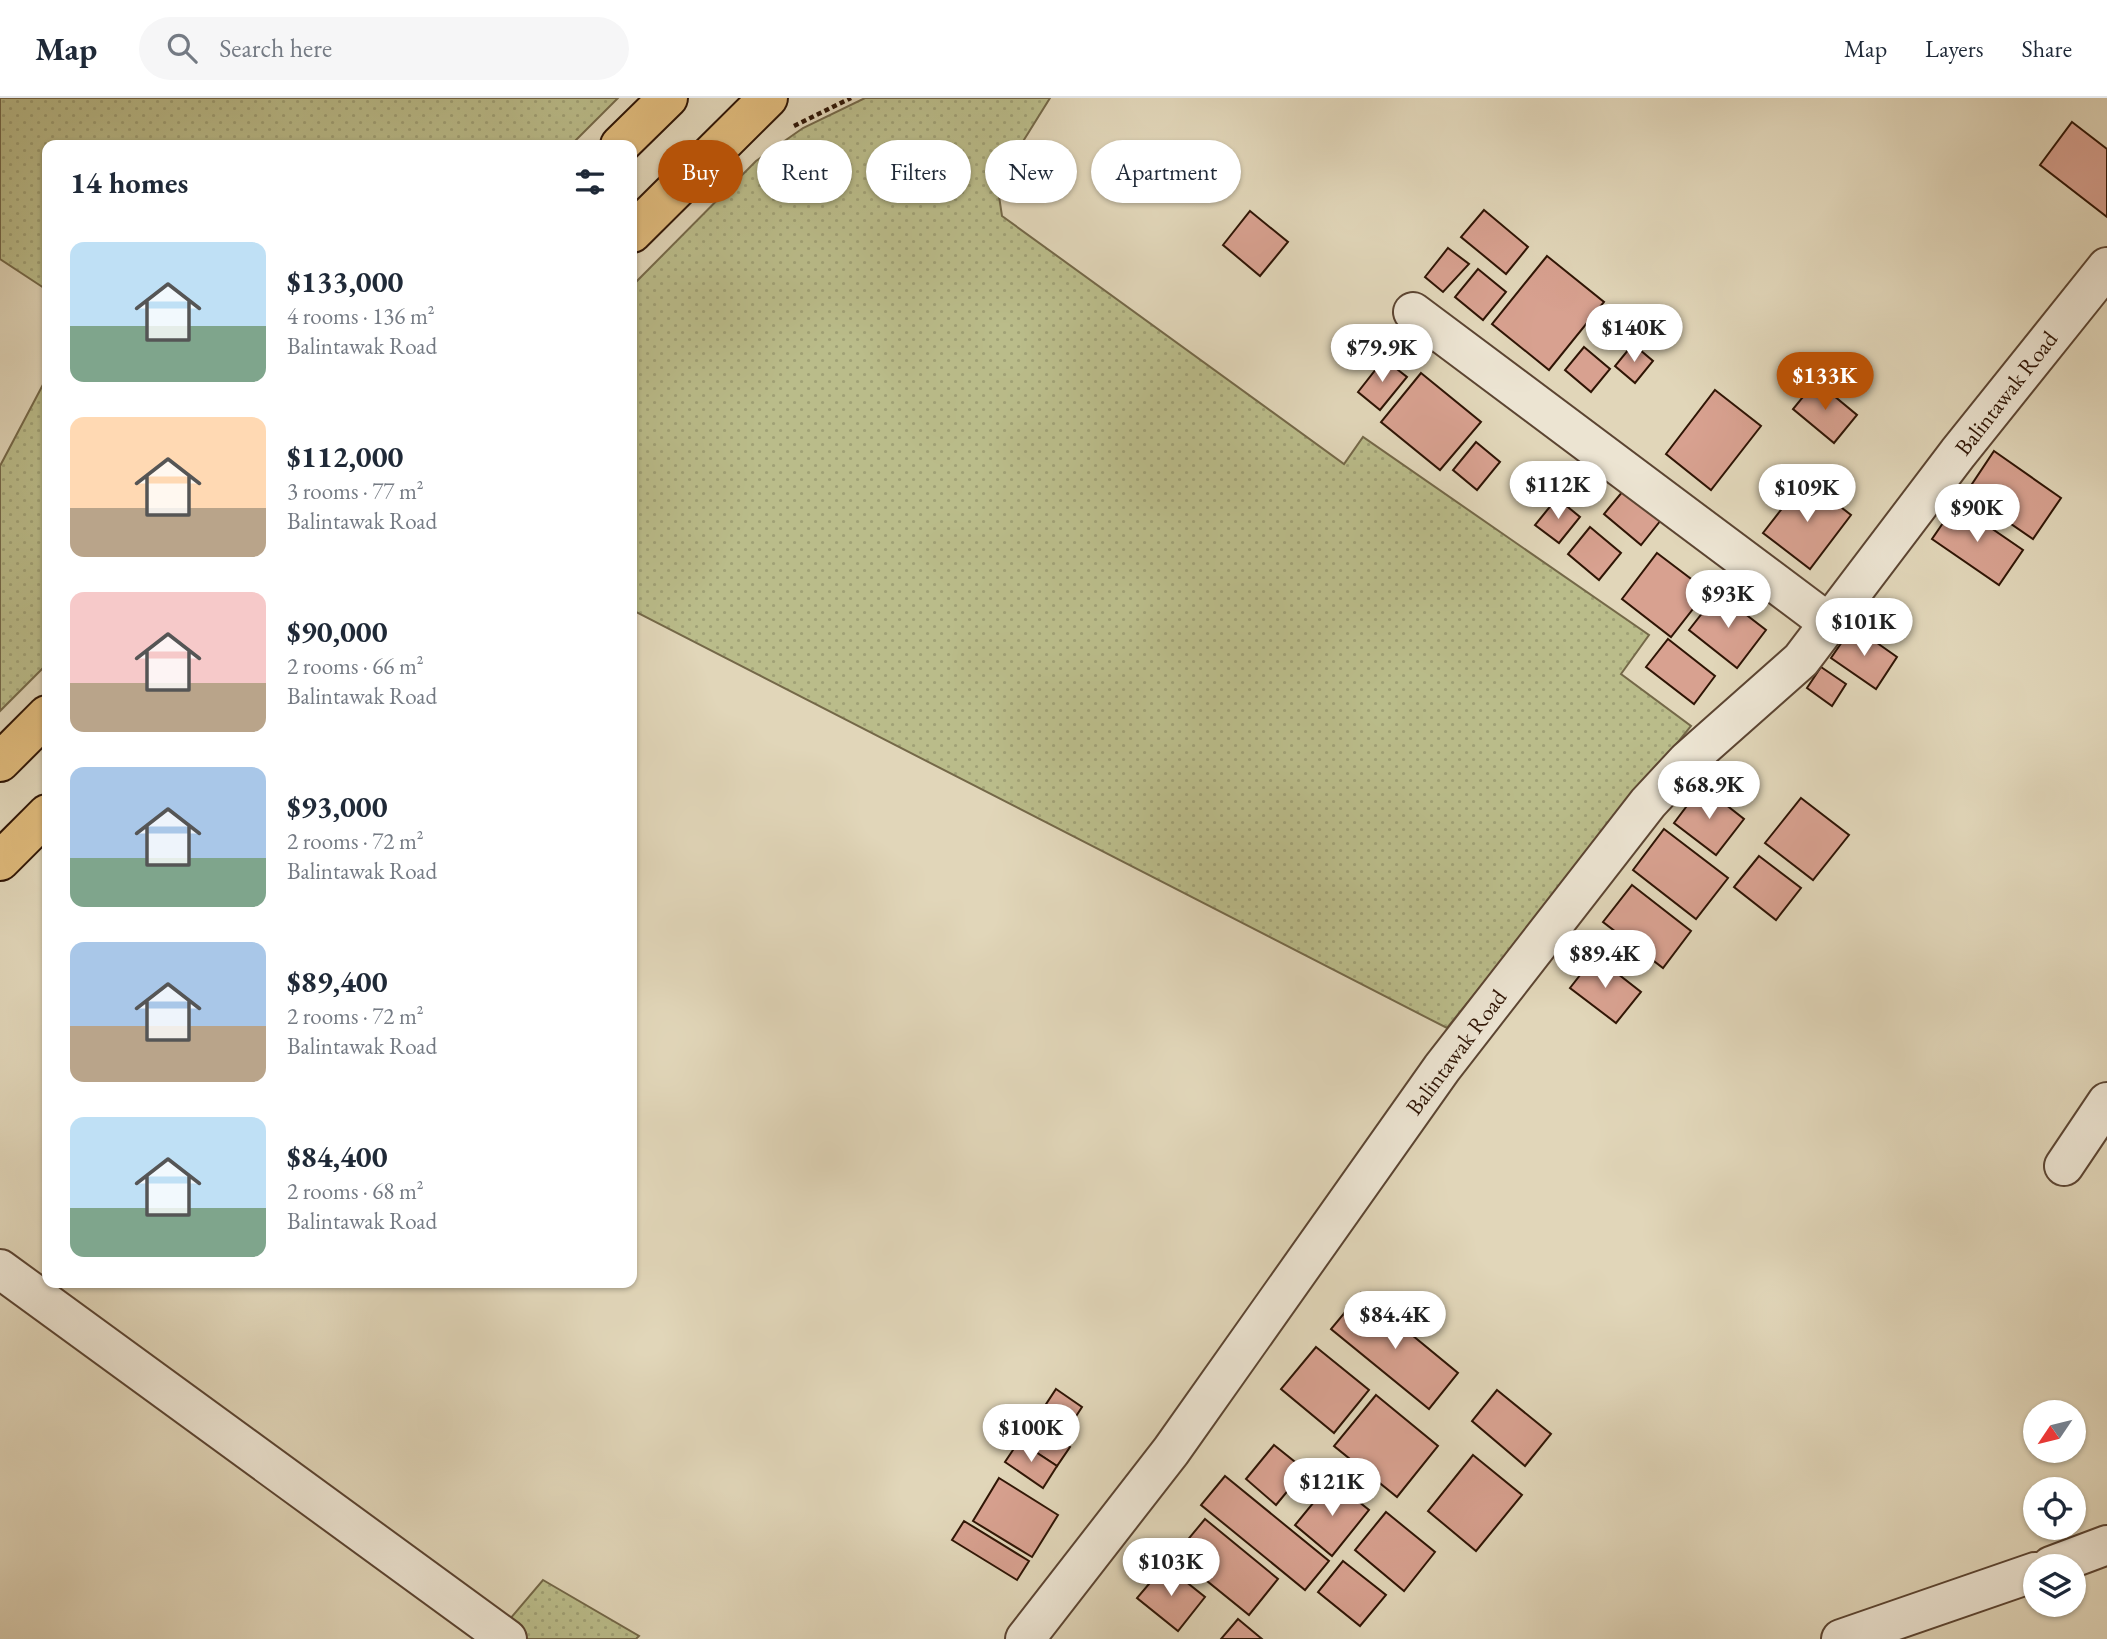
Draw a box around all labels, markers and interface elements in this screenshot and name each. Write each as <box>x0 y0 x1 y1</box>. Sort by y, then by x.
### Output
search box <box>139 17 629 80</box>
text: Map <box>35 27 97 70</box>
icon: search <box>163 29 201 67</box>
text: Search here <box>219 31 332 65</box>
text: Map <box>1844 33 1887 64</box>
text: Layers <box>1925 33 1984 64</box>
text: Share <box>2022 33 2072 64</box>
chip: Buy <box>658 140 743 203</box>
chip: Rent <box>757 140 852 203</box>
chip: Filters <box>866 140 971 203</box>
chip: New <box>985 140 1077 203</box>
chip: Apartment <box>1091 140 1241 203</box>
text: 14 homes <box>70 163 188 202</box>
icon: filters <box>571 163 609 201</box>
text: $133,000 <box>287 262 403 301</box>
icon: home <box>126 270 210 354</box>
text: 4 rooms · 136 m² <box>287 301 435 331</box>
pin: $140K <box>1585 304 1683 364</box>
text: $140K <box>1602 312 1666 342</box>
pin: $79.9K <box>1325 324 1439 384</box>
street label: Balintawak Road <box>1948 324 2064 461</box>
text: Balintawak Road <box>287 331 437 361</box>
text: $79.9K <box>1347 332 1417 362</box>
pin: $133K <box>1776 352 1874 412</box>
text: $133K <box>1793 360 1857 390</box>
text: $112,000 <box>287 437 403 476</box>
icon: home <box>126 445 210 529</box>
pin: $112K <box>1509 462 1607 521</box>
pin: $109K <box>1758 464 1856 524</box>
text: $112K <box>1526 469 1590 499</box>
text: $109K <box>1775 472 1839 502</box>
text: 3 rooms · 77 m² <box>287 476 424 506</box>
pin: $90K <box>1936 484 2018 544</box>
text: $90K <box>1951 492 2003 522</box>
text: Balintawak Road <box>287 506 437 536</box>
pin: $93K <box>1687 570 1769 630</box>
text: $93K <box>1702 578 1754 608</box>
pin: $101K <box>1815 598 1913 658</box>
text: $101K <box>1832 606 1896 636</box>
text: $90,000 <box>287 612 388 651</box>
icon: home <box>126 620 210 704</box>
text: 2 rooms · 66 m² <box>287 651 424 681</box>
text: Balintawak Road <box>287 681 437 711</box>
pin: $68.9K <box>1652 762 1766 821</box>
text: $68.9K <box>1674 769 1744 799</box>
text: $93,000 <box>287 787 388 826</box>
icon: home <box>126 795 210 879</box>
text: 2 rooms · 72 m² <box>287 826 424 856</box>
text: Balintawak Road <box>287 856 437 886</box>
pin: $89.4K <box>1548 930 1662 990</box>
text: $89.4K <box>1570 938 1640 968</box>
text: $89,400 <box>287 962 388 1001</box>
icon: home <box>126 970 210 1054</box>
street label: Balintawak Road <box>1399 983 1513 1121</box>
text: 2 rooms · 72 m² <box>287 1001 424 1031</box>
text: Balintawak Road <box>287 1031 437 1061</box>
text: $84,400 <box>287 1137 388 1176</box>
icon: home <box>126 1145 210 1229</box>
text: 2 rooms · 68 m² <box>287 1176 424 1206</box>
text: Balintawak Road <box>287 1206 437 1236</box>
pin: $84.4K <box>1338 1292 1452 1351</box>
text: $84.4K <box>1360 1299 1430 1329</box>
north arrow <box>2023 1400 2086 1463</box>
map controls <box>2023 1400 2086 1617</box>
pin: $100K <box>982 1404 1080 1464</box>
text: $100K <box>999 1412 1063 1442</box>
pin: $121K <box>1283 1458 1381 1518</box>
text: $121K <box>1300 1466 1364 1496</box>
button: locate <box>2023 1477 2086 1540</box>
pin: $103K <box>1122 1538 1220 1598</box>
text: $103K <box>1139 1546 1203 1576</box>
button: layers <box>2023 1554 2086 1617</box>

